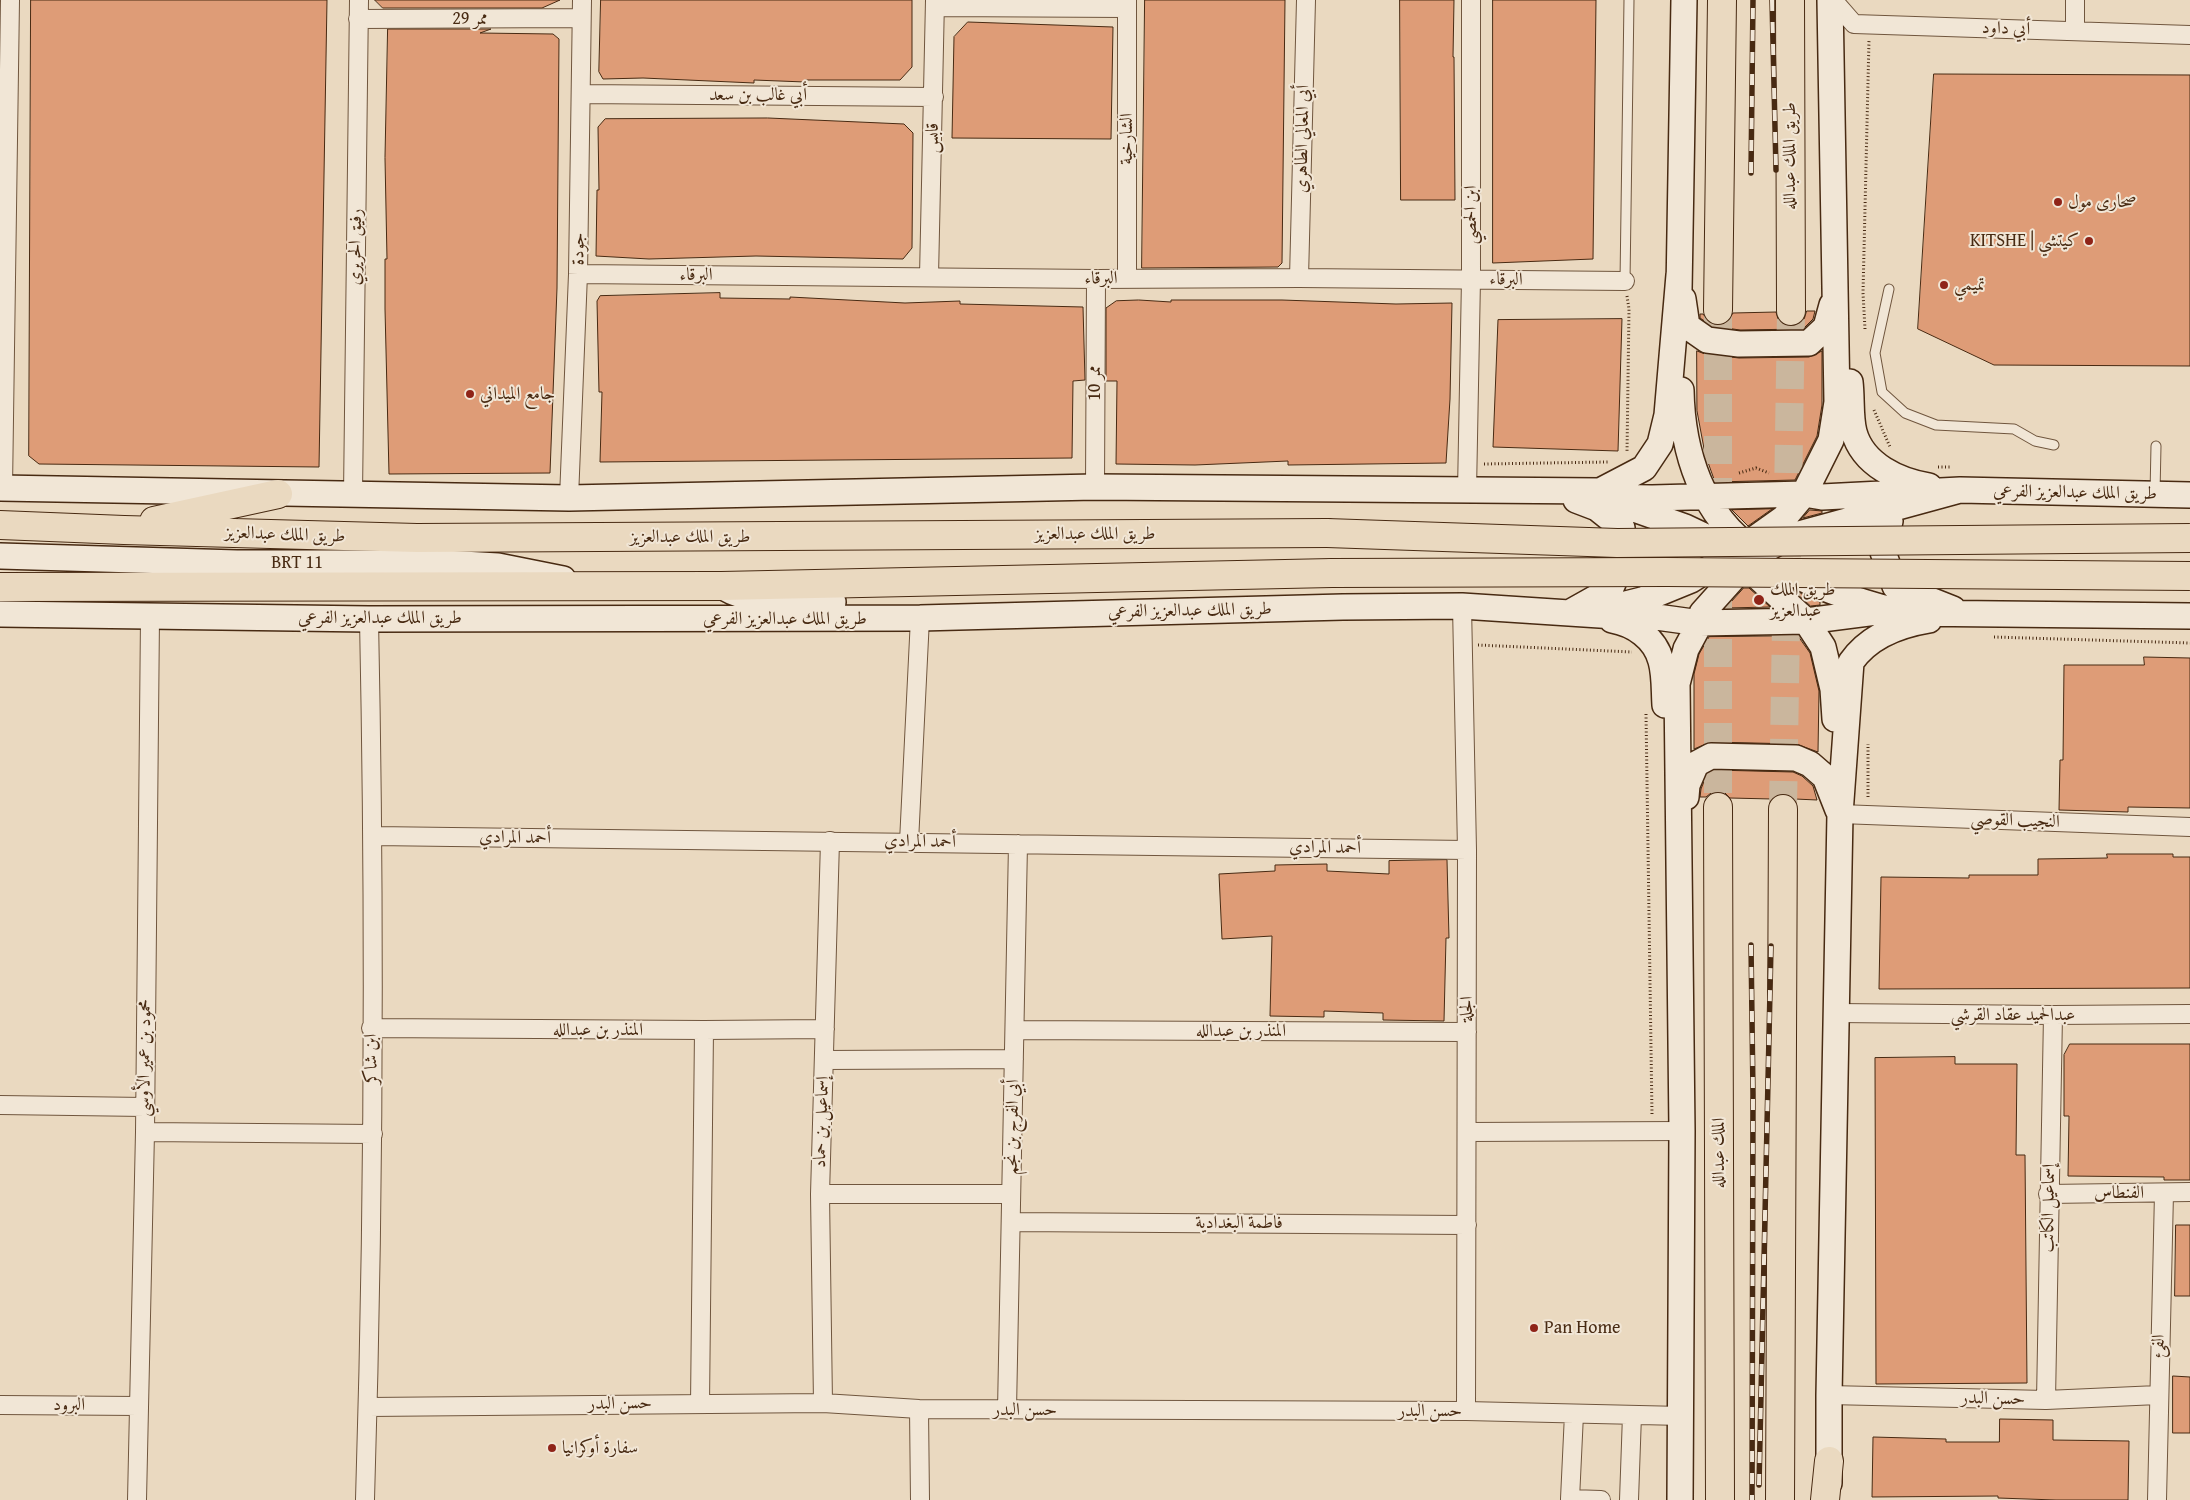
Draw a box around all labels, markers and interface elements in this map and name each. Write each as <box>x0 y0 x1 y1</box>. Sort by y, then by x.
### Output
street label: ممر 29 <box>452 8 488 30</box>
street label: أبي داود <box>1981 17 2031 41</box>
street label: أبي غالب بن سعد <box>709 84 807 106</box>
street label: أبي المعالي الطاهري <box>1291 85 1315 193</box>
street label: طريق الملك عبدالله <box>1779 102 1801 210</box>
street label: الشارخية <box>1116 113 1138 165</box>
street label: قابس <box>922 122 944 154</box>
street label: ابن الحمصي <box>1460 185 1482 245</box>
place label: صحارى مول <box>2068 191 2137 213</box>
marker: صحارى مول <box>2052 196 2064 208</box>
street label: رفيق الحريري <box>345 208 367 286</box>
place label: KITSHE | كيتشي <box>1970 230 2079 252</box>
street label: جودة <box>568 232 590 266</box>
marker: KITSHE | كيتشي <box>2083 235 2095 247</box>
street label: البرقاء <box>679 264 713 286</box>
street label: البرقاء <box>1084 268 1118 290</box>
street label: البرقاء <box>1489 269 1523 291</box>
place label: تمیمي <box>1954 274 1985 296</box>
marker: تمیمي <box>1938 279 1950 291</box>
street label: ممر 10 <box>1084 365 1106 401</box>
place label: جامع الميداني <box>480 383 555 405</box>
marker: جامع الميداني <box>464 388 476 400</box>
street label: طريق الملك عبدالعزيز الفرعي <box>1993 481 2157 505</box>
street label: طريق الملك عبدالعزيز <box>224 522 346 548</box>
street label: طريق الملك عبدالعزيز <box>1035 523 1155 545</box>
street label: طريق الملك عبدالعزيز <box>630 526 750 548</box>
street label: BRT 11 <box>271 552 323 574</box>
place label: طريق الملك عبدالعزيز <box>1770 579 1835 622</box>
marker: طريق الملك عبدالعزيز <box>1752 593 1766 607</box>
street label: طريق الملك عبدالعزيز الفرعي <box>1108 599 1272 623</box>
street label: طريق الملك عبدالعزيز الفرعي <box>298 607 462 629</box>
street label: طريق الملك عبدالعزيز الفرعي <box>703 608 867 630</box>
street label: النجيب القوصي <box>1970 809 2060 833</box>
street label: أحمد المرادي <box>479 827 551 849</box>
street label: أحمد المرادي <box>884 831 956 853</box>
street label: أحمد المرادي <box>1289 837 1361 859</box>
street label: الجلة <box>1456 996 1478 1022</box>
street label: محمود بن عمير الأوسي <box>133 999 157 1117</box>
street label: عبدالحميد عقاد القرشي <box>1951 1004 2075 1026</box>
street label: المنذر بن عبدالله <box>553 1019 643 1041</box>
street label: المنذر بن عبدالله <box>1196 1020 1286 1042</box>
street label: ابن شاكر <box>361 1033 383 1085</box>
street label: إسماعيل بن حماد <box>810 1076 834 1168</box>
street label: أبي الفرج بن نجم <box>1001 1079 1025 1175</box>
street label: الملك عبدالله <box>1708 1117 1730 1189</box>
street label: إسماعيل الكاتب <box>2037 1163 2061 1253</box>
street label: الفنطاس <box>2094 1182 2144 1204</box>
street label: فاطمة البغدادية <box>1195 1212 1283 1234</box>
place label: Pan Home <box>1544 1317 1621 1339</box>
marker: Pan Home <box>1528 1322 1540 1334</box>
street label: الفئ <box>2148 1334 2170 1358</box>
street label: حسن البدر <box>1961 1388 2025 1410</box>
street label: حسن البدر <box>588 1393 652 1415</box>
street label: البرود <box>53 1394 85 1416</box>
street label: حسن البدر <box>993 1399 1057 1421</box>
street label: حسن البدر <box>1398 1400 1462 1422</box>
place label: سفارة أوكرانيا <box>562 1437 638 1459</box>
marker: سفارة أوكرانيا <box>546 1442 558 1454</box>

